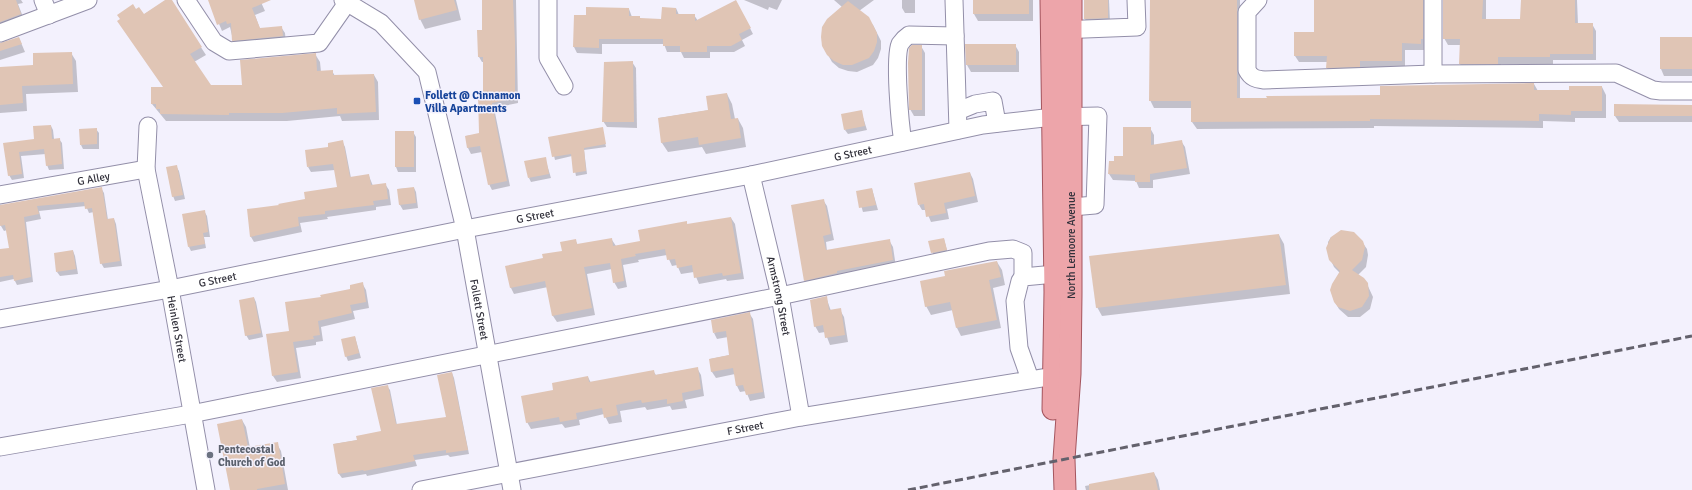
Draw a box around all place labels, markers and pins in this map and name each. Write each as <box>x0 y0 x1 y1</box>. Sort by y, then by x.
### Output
place label: Follett @ Cinnamon Villa Apartments <box>425 89 521 115</box>
marker: Follett @ Cinnamon Villa Apartments <box>412 96 422 106</box>
place label: Pentecostal Church of God <box>218 443 286 469</box>
marker: Pentecostal Church of God <box>205 450 215 460</box>

